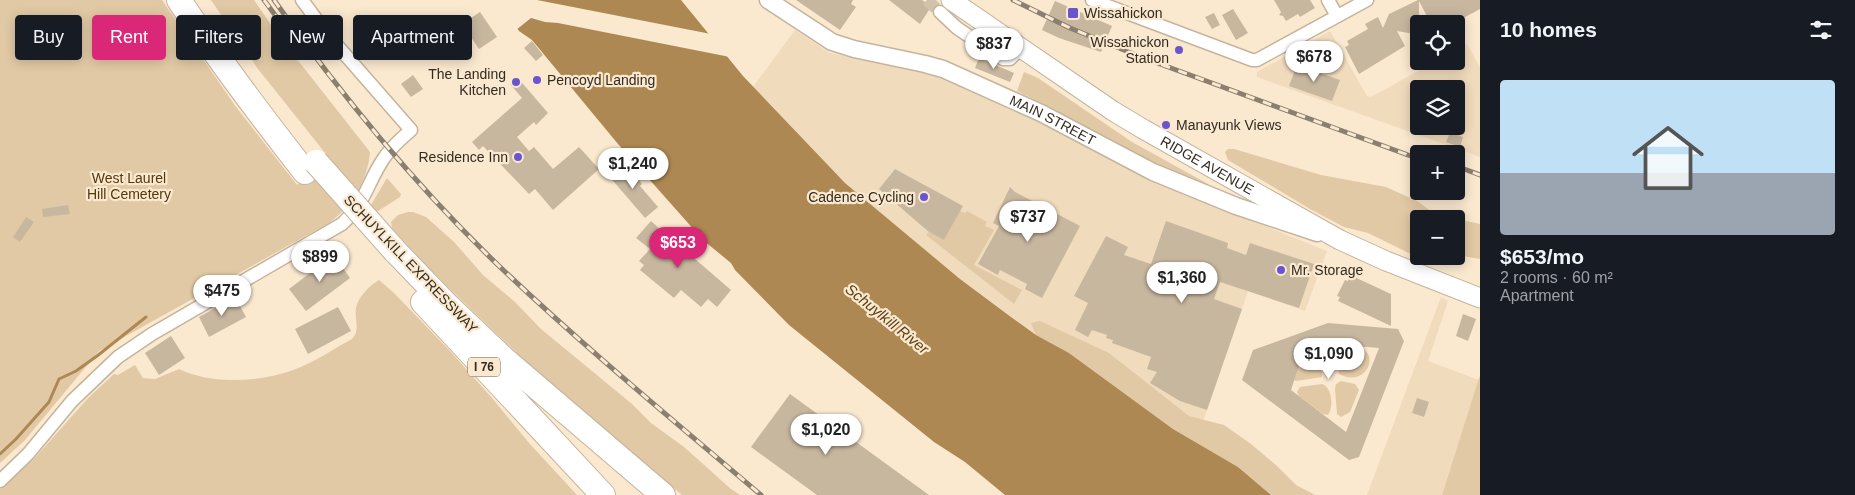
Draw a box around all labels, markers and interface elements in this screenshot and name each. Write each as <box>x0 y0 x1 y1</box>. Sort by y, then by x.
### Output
place label: Wissahickon <box>1084 5 1163 21</box>
marker: Wissahickon <box>1066 6 1080 20</box>
chip: Buy <box>15 15 82 60</box>
chip: Rent <box>92 15 166 60</box>
chip: Filters <box>176 15 261 60</box>
chip: New <box>271 15 343 60</box>
chip: Apartment <box>353 15 472 60</box>
map controls <box>1410 15 1465 265</box>
button: locate <box>1410 15 1465 70</box>
icon: filters <box>1807 16 1835 44</box>
text: 10 homes <box>1500 18 1597 41</box>
pin: $837 <box>964 28 1024 70</box>
place label: Wissahickon Station <box>1090 34 1169 66</box>
text: $837 <box>976 35 1012 52</box>
pin: $678 <box>1284 41 1344 83</box>
marker: Wissahickon Station <box>1173 44 1185 56</box>
text: $678 <box>1296 48 1332 65</box>
place label: The Landing Kitchen <box>428 66 506 98</box>
place label: Pencoyd Landing <box>547 72 655 88</box>
marker: Pencoyd Landing <box>531 74 543 86</box>
marker: The Landing Kitchen <box>510 76 522 88</box>
button: layers <box>1410 80 1465 135</box>
street label: MAIN STREET <box>1007 92 1099 149</box>
icon: home <box>1623 113 1713 203</box>
place label: Manayunk Views <box>1176 117 1282 133</box>
marker: Manayunk Views <box>1160 119 1172 131</box>
street label: RIDGE AVENUE <box>1158 133 1256 198</box>
button: + <box>1410 145 1465 200</box>
pin: $1,240 <box>592 148 674 190</box>
place label: Residence Inn <box>418 149 508 165</box>
marker: Residence Inn <box>512 151 524 163</box>
text: $1,240 <box>609 155 657 172</box>
park label: West Laurel Hill Cemetery <box>87 170 171 202</box>
place label: Cadence Cycling <box>808 189 914 205</box>
marker: Cadence Cycling <box>918 191 930 203</box>
street label: SCHUYLKILL EXPRESSWAY <box>341 192 482 337</box>
pin: $737 <box>998 200 1058 243</box>
text: $737 <box>1010 208 1046 225</box>
button: − <box>1410 210 1465 265</box>
pin: $653 <box>648 226 708 269</box>
text: $653 <box>660 234 696 251</box>
pin: $899 <box>290 240 350 283</box>
text: $653/mo <box>1500 245 1584 268</box>
text: $899 <box>302 248 338 265</box>
pin: $1,360 <box>1141 262 1223 304</box>
place label: Mr. Storage <box>1291 262 1364 278</box>
marker: Mr. Storage <box>1275 264 1287 276</box>
text: $1,360 <box>1158 269 1206 286</box>
text: 2 rooms · 60 m² <box>1500 269 1613 286</box>
pin: $475 <box>192 274 252 317</box>
water label: Schuylkill River <box>842 280 933 358</box>
text: $475 <box>204 282 240 299</box>
text: Apartment <box>1500 287 1574 304</box>
pin: $1,090 <box>1288 338 1370 380</box>
text: $1,090 <box>1305 345 1353 362</box>
road number: I 76 <box>468 358 500 377</box>
pin: $1,020 <box>785 414 867 456</box>
text: $1,020 <box>802 421 850 438</box>

